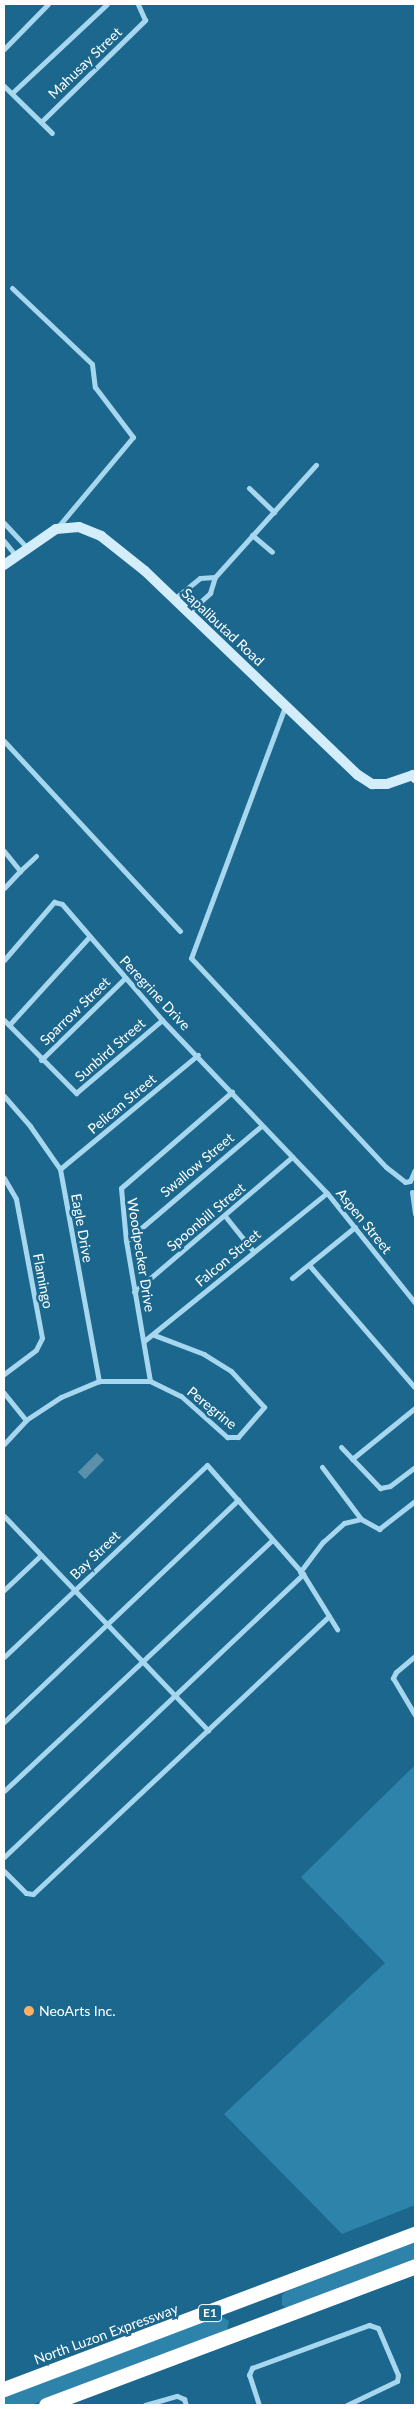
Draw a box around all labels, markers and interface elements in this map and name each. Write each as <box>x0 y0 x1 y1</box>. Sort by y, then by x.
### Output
street label: Mahusay Street <box>45 24 125 102</box>
street label: Sapalibutad Road <box>179 585 267 669</box>
street label: Peregrine Drive <box>116 952 194 1034</box>
street label: Sparrow Street <box>36 973 114 1049</box>
street label: Sunbird Street <box>72 1015 148 1085</box>
street label: Pelican Street <box>84 1071 160 1137</box>
street label: Swallow Street <box>157 1129 237 1201</box>
street label: Spoonbill Street <box>163 1179 249 1255</box>
street label: Aspen Street <box>333 1185 395 1257</box>
street label: Eagle Drive <box>68 1192 96 1264</box>
street label: Woodpecker Drive <box>124 1197 158 1313</box>
street label: Falcon Street <box>192 1226 264 1290</box>
street label: Flamingo <box>29 1252 57 1310</box>
street label: Peregrine <box>184 1383 240 1433</box>
street label: Bay Street <box>66 1527 124 1583</box>
place label: NeoArts Inc. <box>39 2003 115 2019</box>
marker: NeoArts Inc. <box>23 2005 35 2017</box>
street label: North Luzon Expressway <box>32 2300 180 2368</box>
road number: E1 <box>198 2304 222 2322</box>

